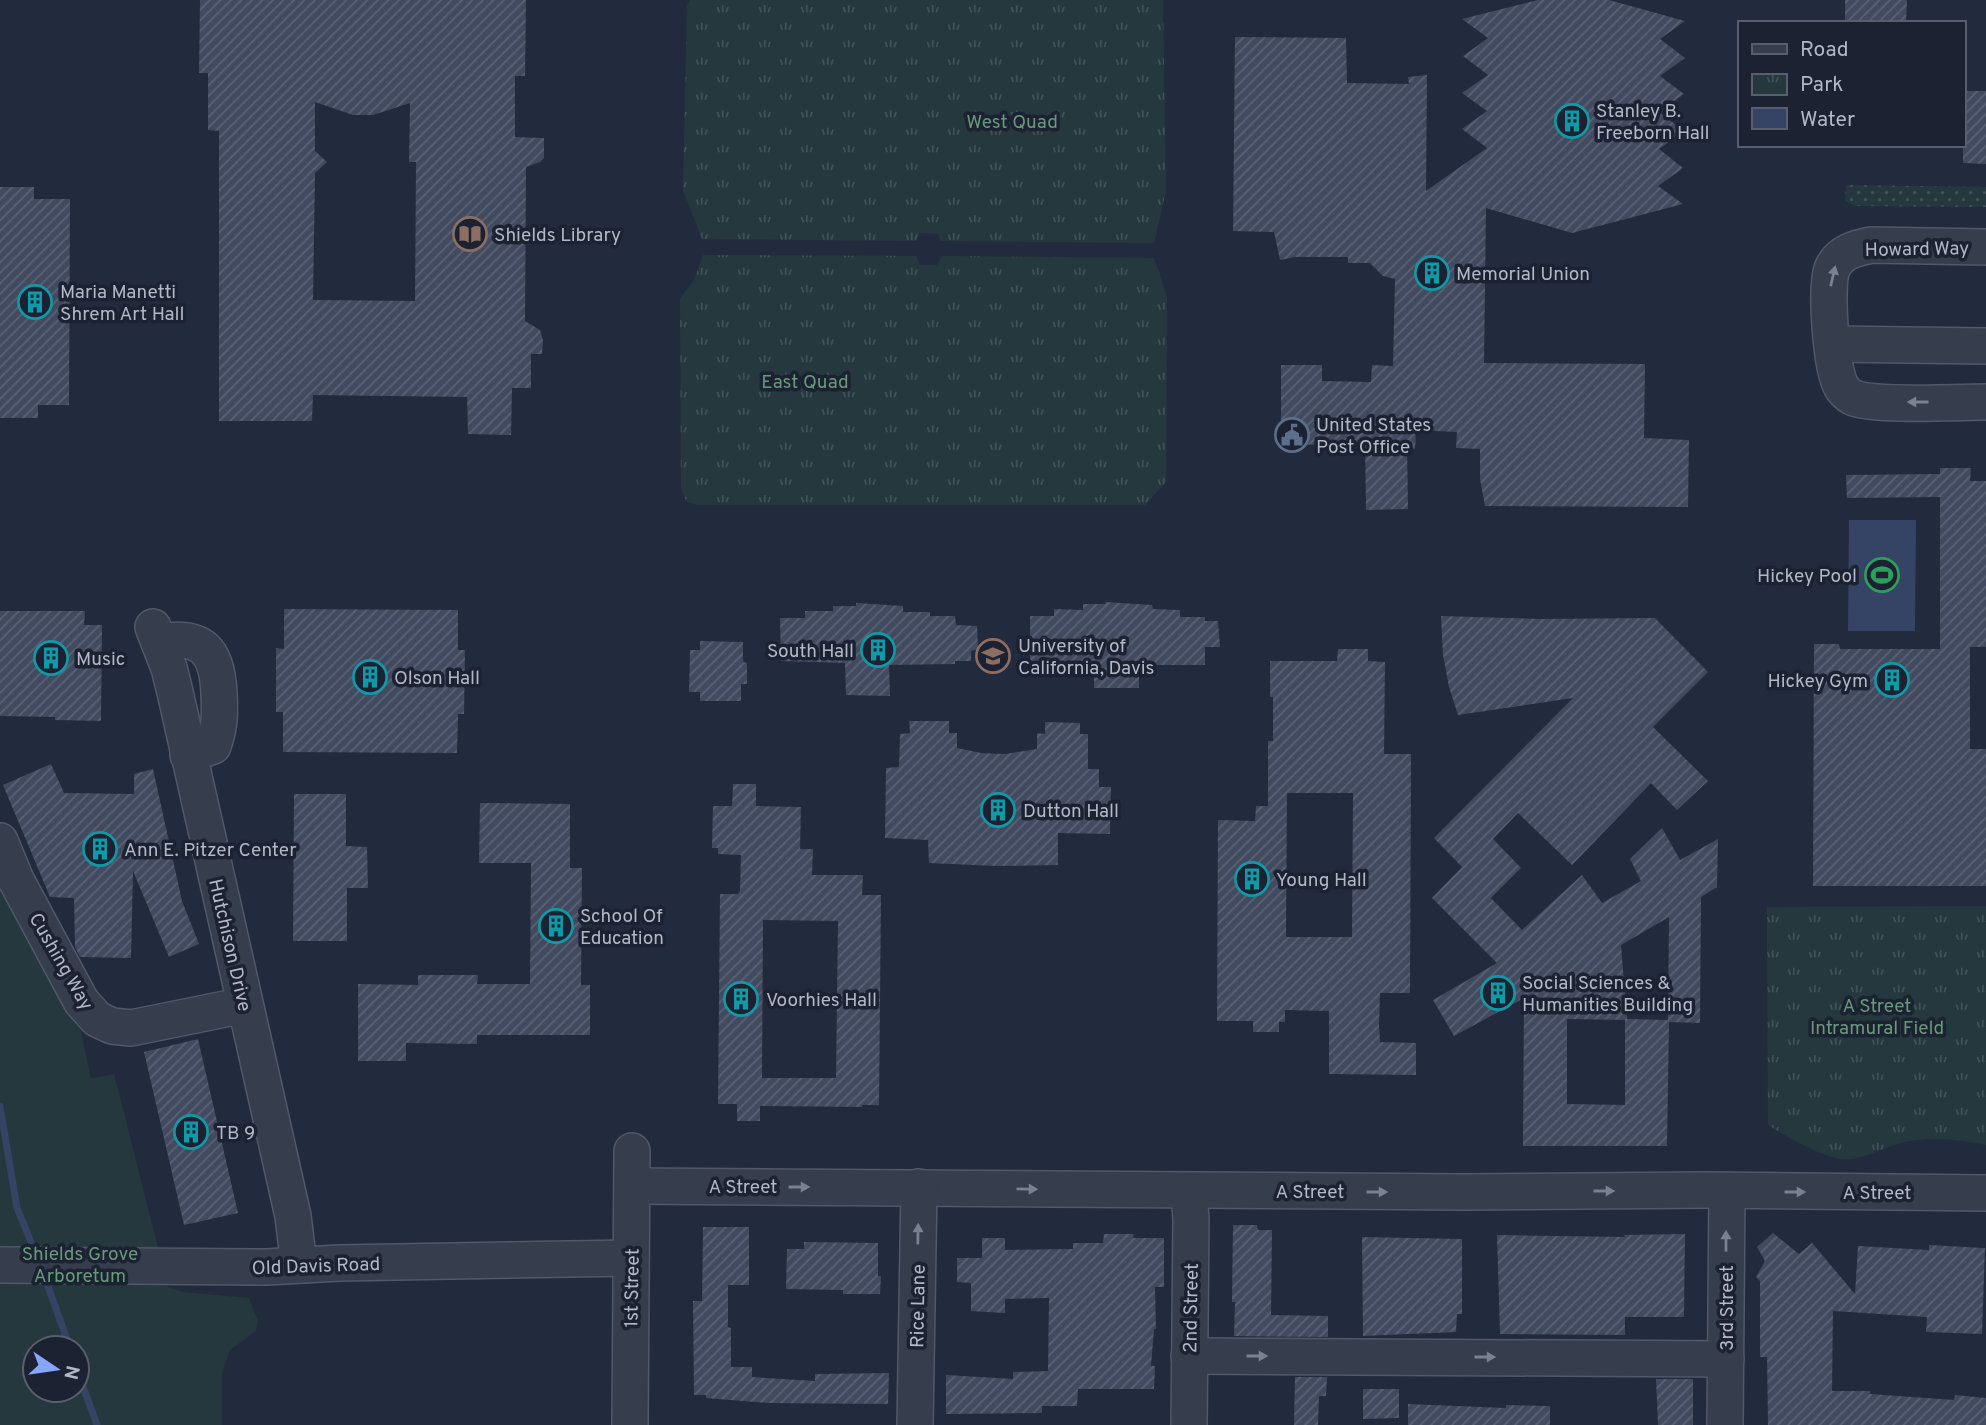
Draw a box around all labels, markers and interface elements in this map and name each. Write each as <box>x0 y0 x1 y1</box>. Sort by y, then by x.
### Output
legend <box>1738 21 1965 147</box>
text: Road <box>1800 37 1849 64</box>
text: Park <box>1800 72 1843 99</box>
place label: Stanley B. Freeborn Hall <box>1596 100 1710 146</box>
building icon: Stanley B. Freeborn Hall <box>1553 102 1591 140</box>
text: Water <box>1800 107 1855 134</box>
park label: West Quad <box>966 111 1058 135</box>
library icon: Shields Library <box>451 215 489 253</box>
place label: Shields Library <box>494 224 621 248</box>
street label: Howard Way <box>1865 237 1970 263</box>
building icon: Memorial Union <box>1413 254 1451 292</box>
place label: Memorial Union <box>1456 263 1590 287</box>
one-way arrow <box>1827 265 1838 287</box>
place label: Maria Manetti Shrem Art Hall <box>60 281 184 327</box>
building icon: Maria Manetti Shrem Art Hall <box>16 283 54 321</box>
park label: East Quad <box>761 371 849 395</box>
one-way arrow <box>1907 396 1929 408</box>
place label: United States Post Office <box>1316 414 1431 460</box>
public building icon: United States Post Office <box>1273 416 1311 454</box>
sports icon: Hickey Pool <box>1863 556 1901 594</box>
place label: Hickey Pool <box>1757 565 1857 589</box>
building icon: South Hall <box>859 631 897 669</box>
place label: University of California, Davis <box>1018 635 1154 681</box>
school or university icon: University of California, Davis <box>974 637 1012 675</box>
building icon: Music <box>32 639 70 677</box>
place label: South Hall <box>767 640 854 664</box>
place label: Music <box>76 648 125 672</box>
building icon: Olson Hall <box>351 658 389 696</box>
building icon: Hickey Gym <box>1873 661 1911 699</box>
place label: Olson Hall <box>394 667 480 691</box>
place label: Hickey Gym <box>1767 670 1868 694</box>
building icon: Dutton Hall <box>979 791 1017 829</box>
place label: Dutton Hall <box>1023 800 1119 824</box>
building icon: Ann E. Pitzer Center <box>81 830 119 868</box>
place label: Ann E. Pitzer Center <box>124 839 297 863</box>
building icon: Young Hall <box>1233 860 1271 898</box>
place label: Young Hall <box>1276 869 1367 893</box>
street label: Hutchison Drive <box>202 877 256 1014</box>
place label: School Of Education <box>580 905 664 951</box>
building icon: School Of Education <box>537 907 575 945</box>
street label: Cushing Way <box>23 909 98 1015</box>
place label: Social Sciences & Humanities Building <box>1522 972 1693 1018</box>
building icon: Social Sciences & Humanities Building <box>1479 974 1517 1012</box>
building icon: Voorhies Hall <box>722 980 760 1018</box>
place label: Voorhies Hall <box>766 989 877 1013</box>
park label: A Street Intramural Field <box>1810 995 1944 1041</box>
building icon: TB 9 <box>172 1113 210 1151</box>
place label: TB 9 <box>216 1122 255 1146</box>
street label: A Street <box>709 1176 777 1200</box>
one-way arrow <box>789 1181 811 1193</box>
street label: A Street <box>1276 1181 1344 1205</box>
street label: A Street <box>1843 1182 1911 1206</box>
one-way arrow <box>1016 1183 1038 1195</box>
one-way arrow <box>1594 1185 1616 1197</box>
one-way arrow <box>1366 1186 1388 1198</box>
one-way arrow <box>1784 1186 1806 1198</box>
one-way arrow <box>912 1223 924 1245</box>
one-way arrow <box>1720 1230 1732 1252</box>
park label: Shields Grove Arboretum <box>22 1243 138 1289</box>
street label: 1st Street <box>620 1248 646 1328</box>
street label: Old Davis Road <box>251 1253 381 1281</box>
street label: 2nd Street <box>1179 1263 1205 1353</box>
street label: Rice Lane <box>906 1264 932 1348</box>
street label: 3rd Street <box>1716 1265 1740 1351</box>
north arrow <box>21 1334 91 1404</box>
one-way arrow <box>1247 1350 1269 1362</box>
one-way arrow <box>1474 1351 1496 1363</box>
text: N <box>57 1363 84 1382</box>

